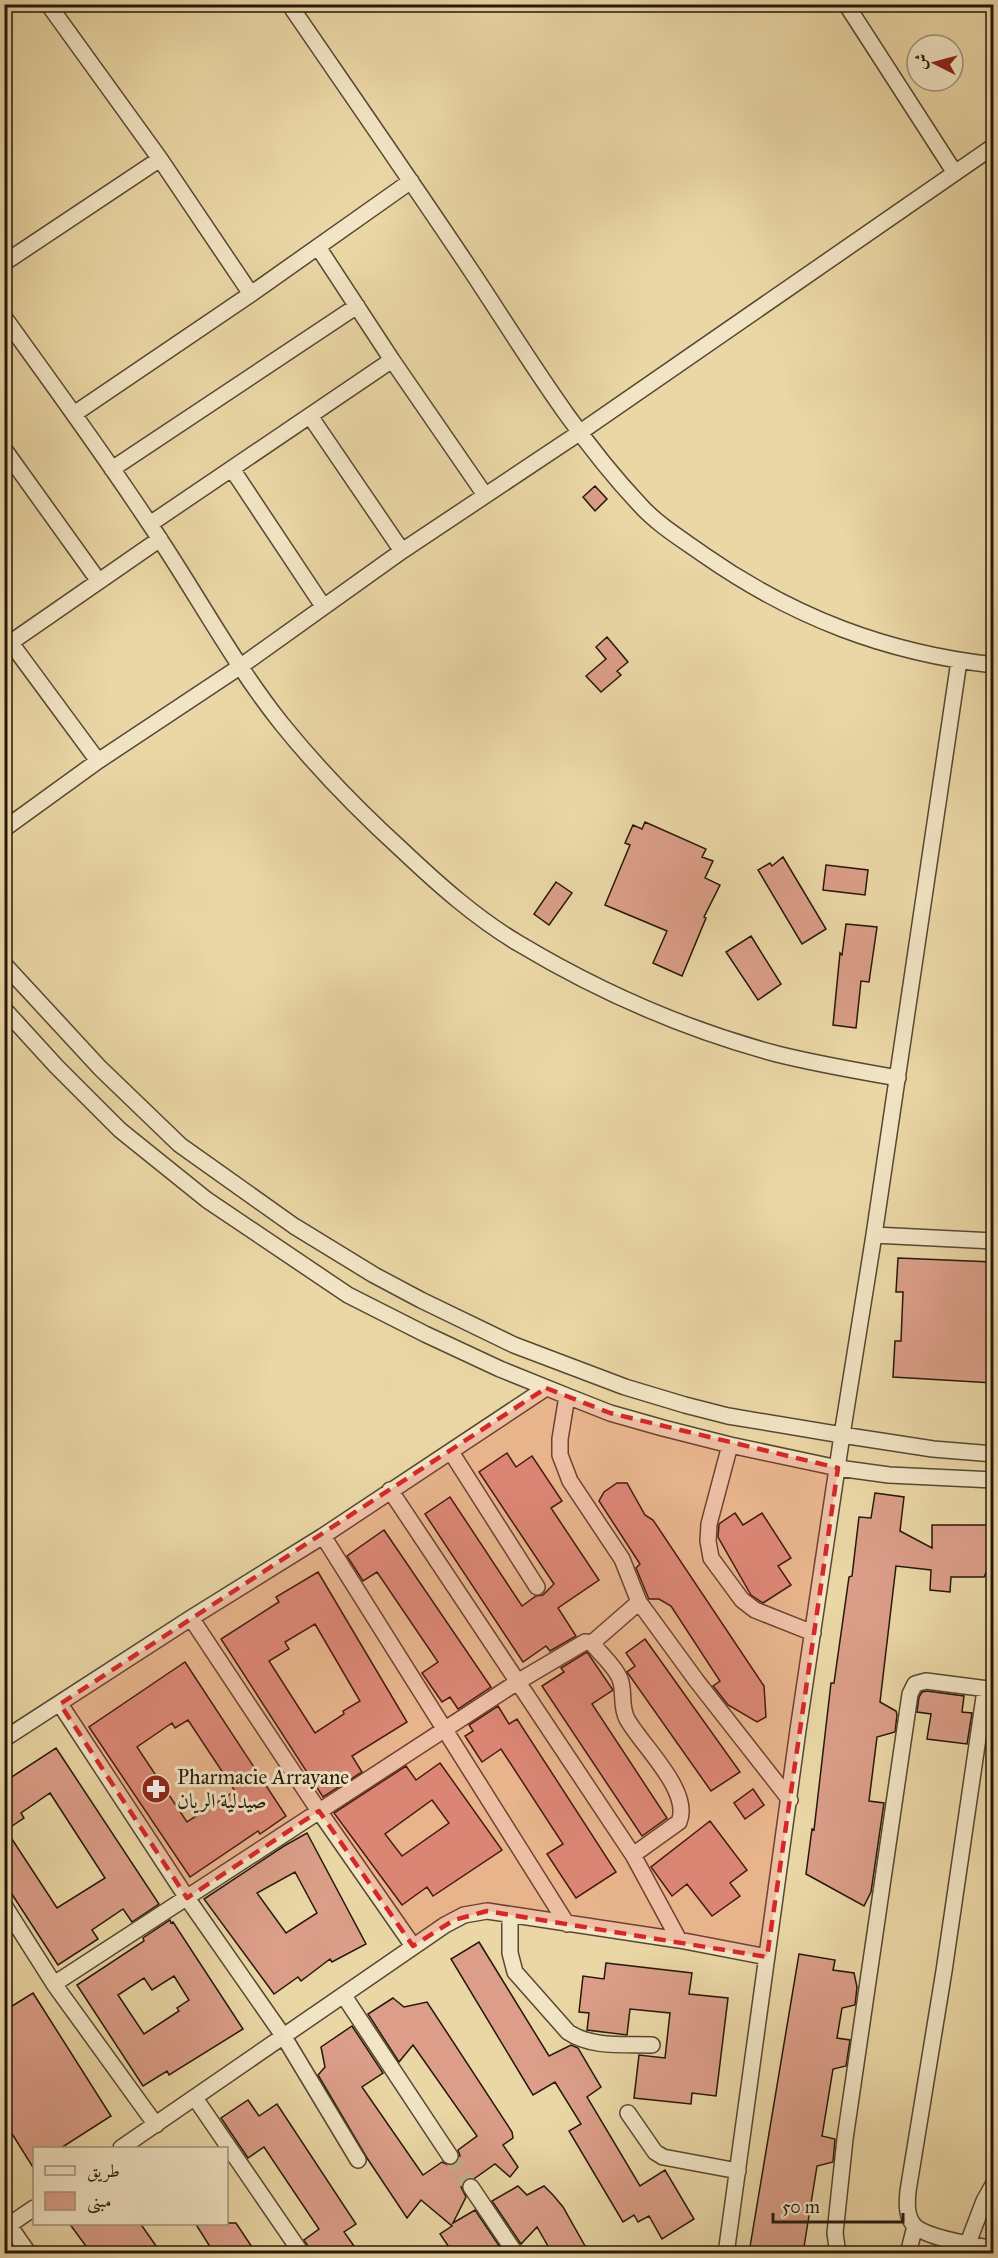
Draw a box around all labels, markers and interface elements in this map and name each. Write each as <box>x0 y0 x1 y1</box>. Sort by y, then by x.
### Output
north arrow <box>905 33 965 93</box>
text: ش <box>910 53 931 70</box>
place label: Pharmacie Arrayane صيدلية الريان <box>177 1764 349 1814</box>
pharmacy icon: Pharmacie Arrayane صيدلية الريان <box>140 1773 172 1805</box>
legend <box>33 2147 228 2225</box>
text: طريق <box>87 2160 120 2183</box>
scale bar <box>773 2186 904 2224</box>
text: مبنى <box>87 2190 112 2214</box>
text: 50 m <box>782 2196 820 2218</box>

